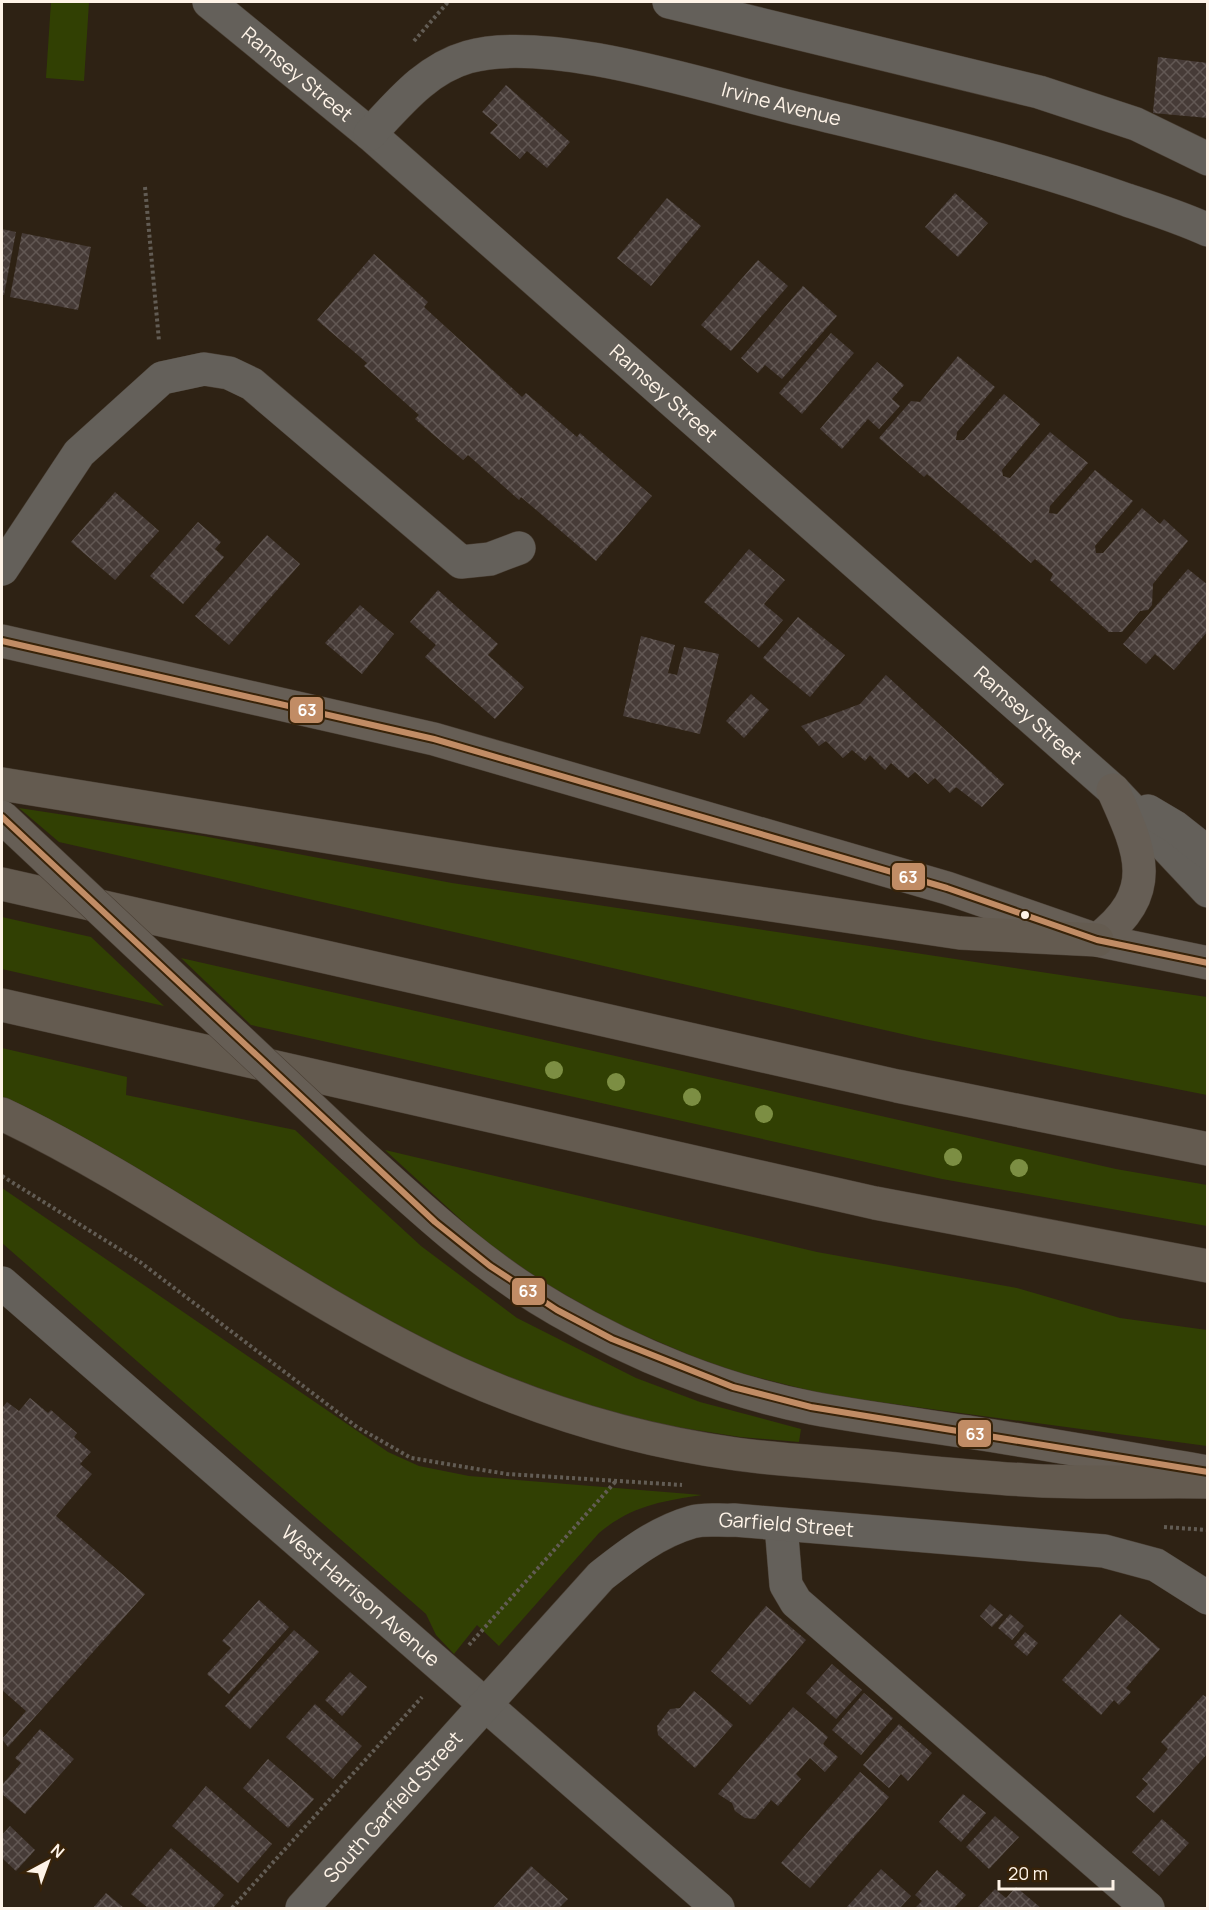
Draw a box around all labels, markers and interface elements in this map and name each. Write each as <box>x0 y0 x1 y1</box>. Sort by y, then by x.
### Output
street label: Ramsey Street <box>236 20 359 127</box>
street label: Irvine Avenue <box>719 75 844 132</box>
street label: Ramsey Street <box>604 338 724 448</box>
street label: Ramsey Street <box>968 659 1088 770</box>
line badge: 63 <box>289 696 324 724</box>
text: 63 <box>297 699 317 721</box>
line badge: 63 <box>891 862 926 891</box>
text: 63 <box>898 866 918 888</box>
unlabelled marker <box>1019 909 1031 921</box>
line badge: 63 <box>511 1277 546 1306</box>
text: 63 <box>518 1280 538 1302</box>
line badge: 63 <box>957 1419 992 1448</box>
text: 63 <box>965 1423 985 1445</box>
street label: Garfield Street <box>719 1506 855 1543</box>
street label: West Harrison Avenue <box>276 1519 446 1672</box>
street label: South Garfield Street <box>317 1725 468 1888</box>
north arrow <box>18 1832 78 1892</box>
text: N <box>46 1839 69 1863</box>
scale bar <box>999 1853 1113 1891</box>
text: 20 m <box>1008 1861 1048 1885</box>

